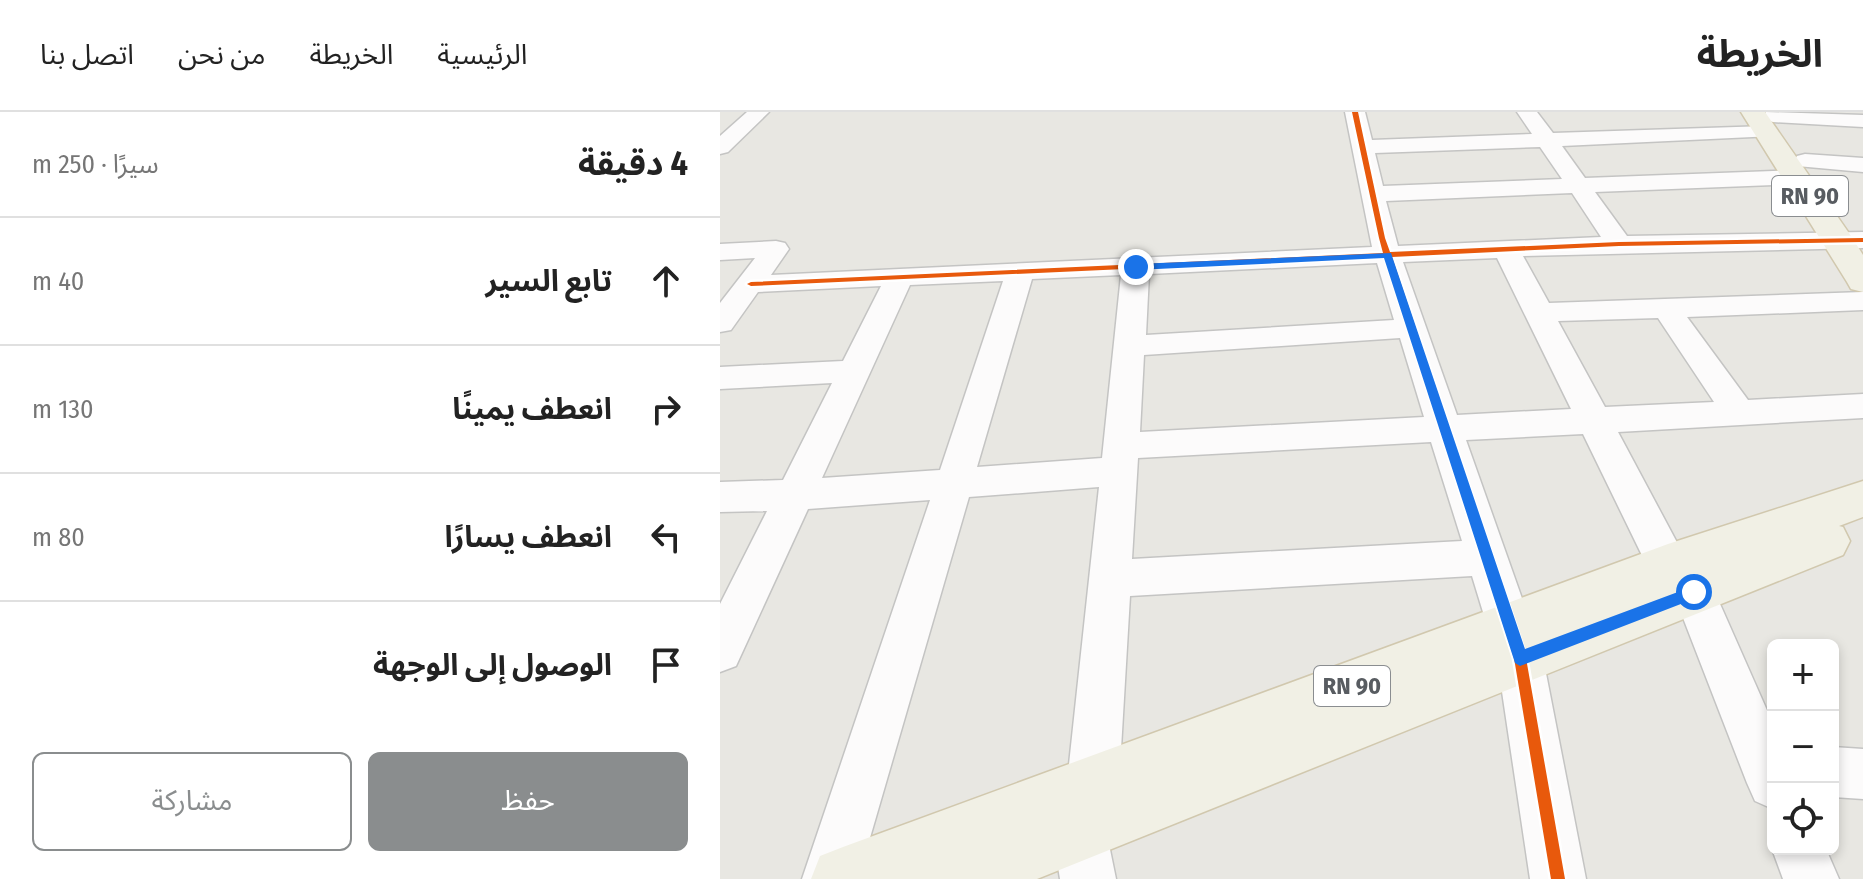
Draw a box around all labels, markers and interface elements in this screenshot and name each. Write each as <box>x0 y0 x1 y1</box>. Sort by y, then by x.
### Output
text: الخريطة <box>1697 31 1823 77</box>
text: اتصل بنا <box>40 38 134 71</box>
text: من نحن <box>178 38 265 71</box>
text: الخريطة <box>309 38 393 71</box>
text: الرئيسية <box>437 38 527 71</box>
text: 4 دقيقة <box>578 143 688 184</box>
text: سيرًا · 250 m <box>32 149 159 180</box>
road number: RN 90 <box>1772 176 1848 216</box>
route end <box>1118 249 1154 285</box>
icon: ahead <box>644 259 688 303</box>
text: تابع السير <box>485 263 612 299</box>
text: 40 m <box>32 266 84 297</box>
icon: right <box>644 387 688 431</box>
text: انعطف يمينًا <box>452 391 612 427</box>
text: 130 m <box>32 394 94 425</box>
icon: left <box>644 515 688 559</box>
text: انعطف يسارًا <box>445 519 612 555</box>
text: 80 m <box>32 522 85 553</box>
route start <box>1676 574 1712 610</box>
map controls <box>1767 639 1839 855</box>
button: + <box>1767 639 1839 711</box>
icon: arrive <box>644 643 688 687</box>
text: الوصول إلى الوجهة <box>373 647 612 683</box>
road number: RN 90 <box>1314 666 1390 706</box>
button: − <box>1767 711 1839 783</box>
button: مشاركة <box>32 752 352 851</box>
button: حفظ <box>368 752 688 851</box>
button: locate <box>1767 783 1839 855</box>

